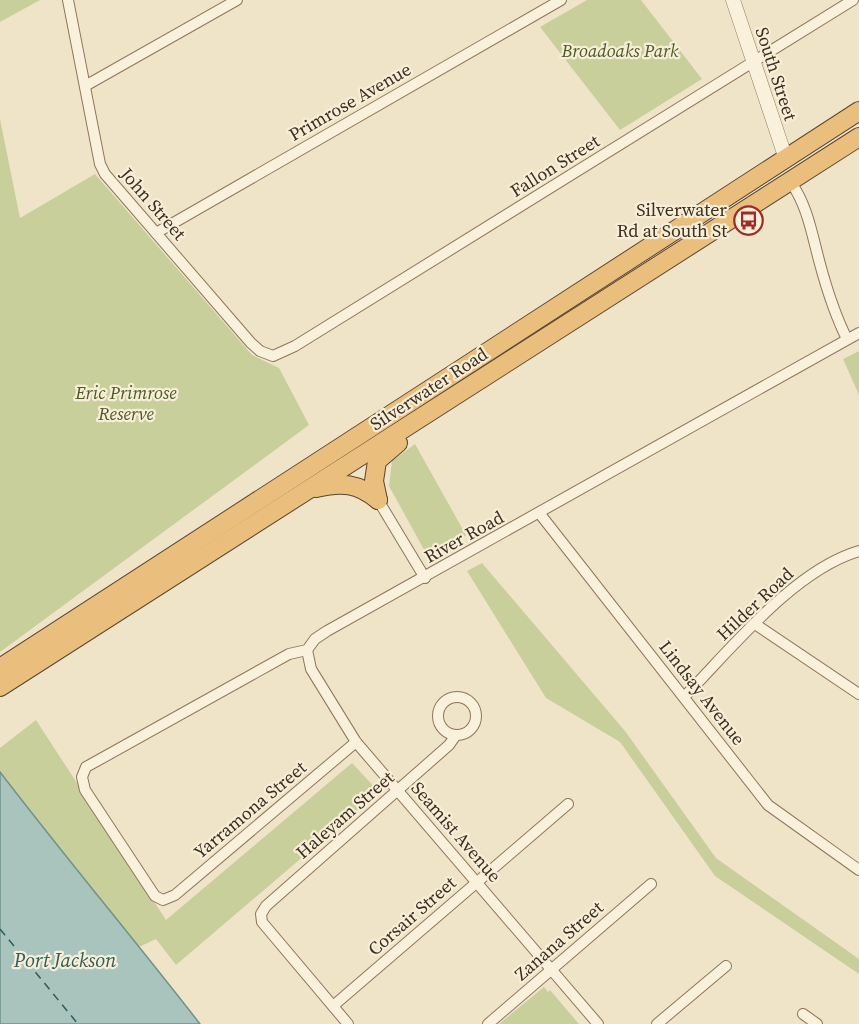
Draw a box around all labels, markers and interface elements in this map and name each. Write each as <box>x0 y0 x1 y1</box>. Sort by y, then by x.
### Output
street label: South Street <box>750 24 803 124</box>
park label: Broadoaks Park <box>561 38 679 63</box>
street label: Primrose Avenue <box>284 56 415 147</box>
street label: Fallon Street <box>505 128 604 203</box>
street label: John Street <box>114 161 192 245</box>
place label: Silverwater Rd at South St <box>617 197 727 243</box>
bus stop icon: Silverwater Rd at South St <box>732 204 764 236</box>
street label: Silverwater Road <box>365 341 492 436</box>
park label: Eric Primrose Reserve <box>74 380 177 426</box>
street label: River Road <box>420 504 508 569</box>
street label: Hilder Road <box>711 561 799 646</box>
street label: Lindsay Avenue <box>654 635 751 750</box>
street label: Yarramona Street <box>188 755 311 864</box>
street label: Haleyam Street <box>290 765 399 864</box>
street label: Seamist Avenue <box>406 776 507 887</box>
street label: Corsair Street <box>362 870 461 961</box>
street label: Zanana Street <box>509 895 608 986</box>
water label: Port Jackson <box>13 946 117 974</box>

